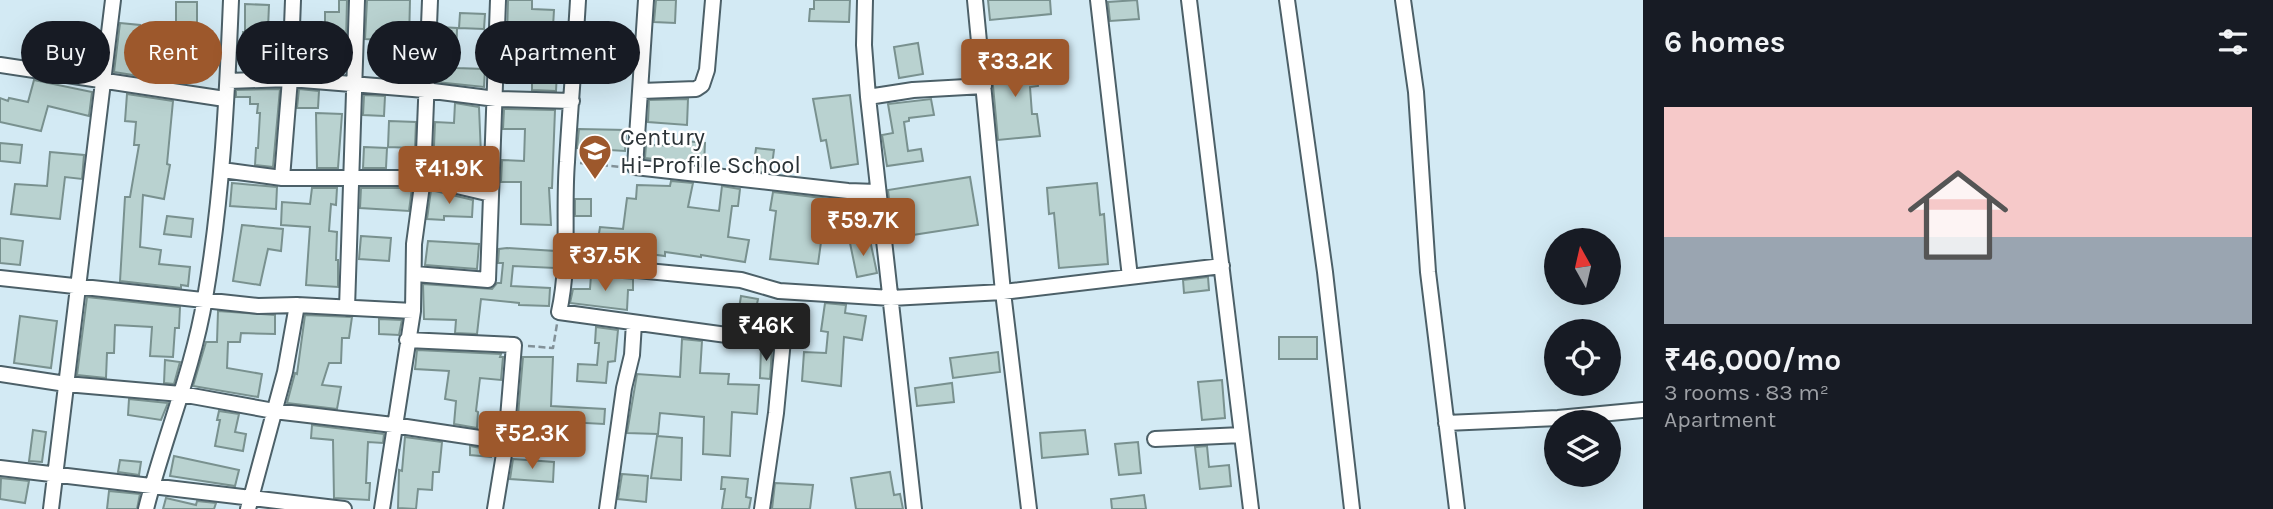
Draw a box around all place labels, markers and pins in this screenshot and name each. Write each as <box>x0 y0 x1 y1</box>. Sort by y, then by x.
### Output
pin: ₹33.2K <box>958 40 1072 99</box>
place label: Century Hi-Profile School <box>620 123 801 179</box>
school or university icon: Century Hi-Profile School <box>576 132 614 181</box>
pin: ₹41.9K <box>392 146 506 206</box>
pin: ₹59.7K <box>806 198 920 258</box>
pin: ₹37.5K <box>548 233 662 293</box>
pin: ₹46K <box>725 304 807 363</box>
pin: ₹52.3K <box>475 412 589 471</box>

